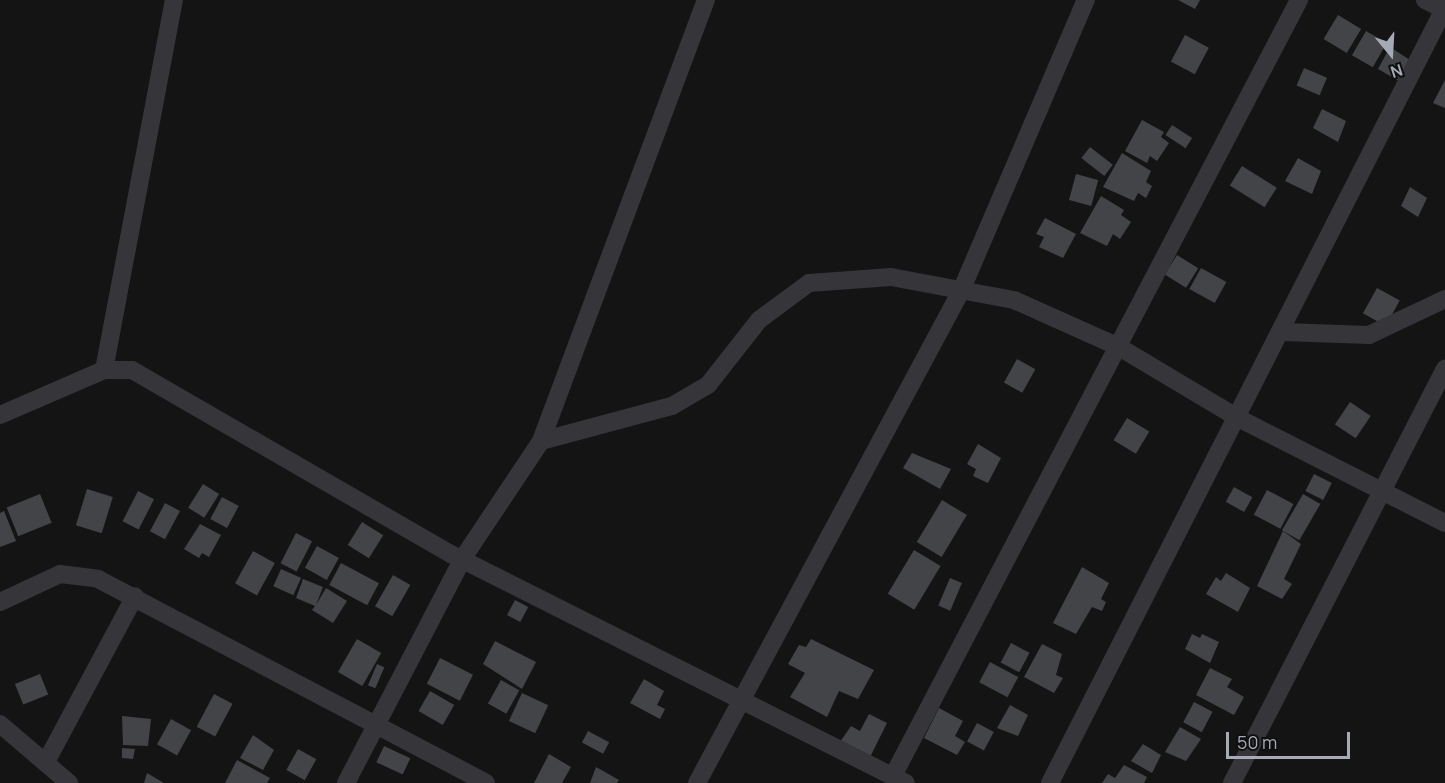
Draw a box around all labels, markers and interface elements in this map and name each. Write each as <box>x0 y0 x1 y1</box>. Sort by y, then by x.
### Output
north arrow <box>1361 24 1421 84</box>
text: N <box>1388 59 1405 83</box>
scale bar <box>1229 720 1354 758</box>
text: 50 m <box>1237 730 1277 754</box>

